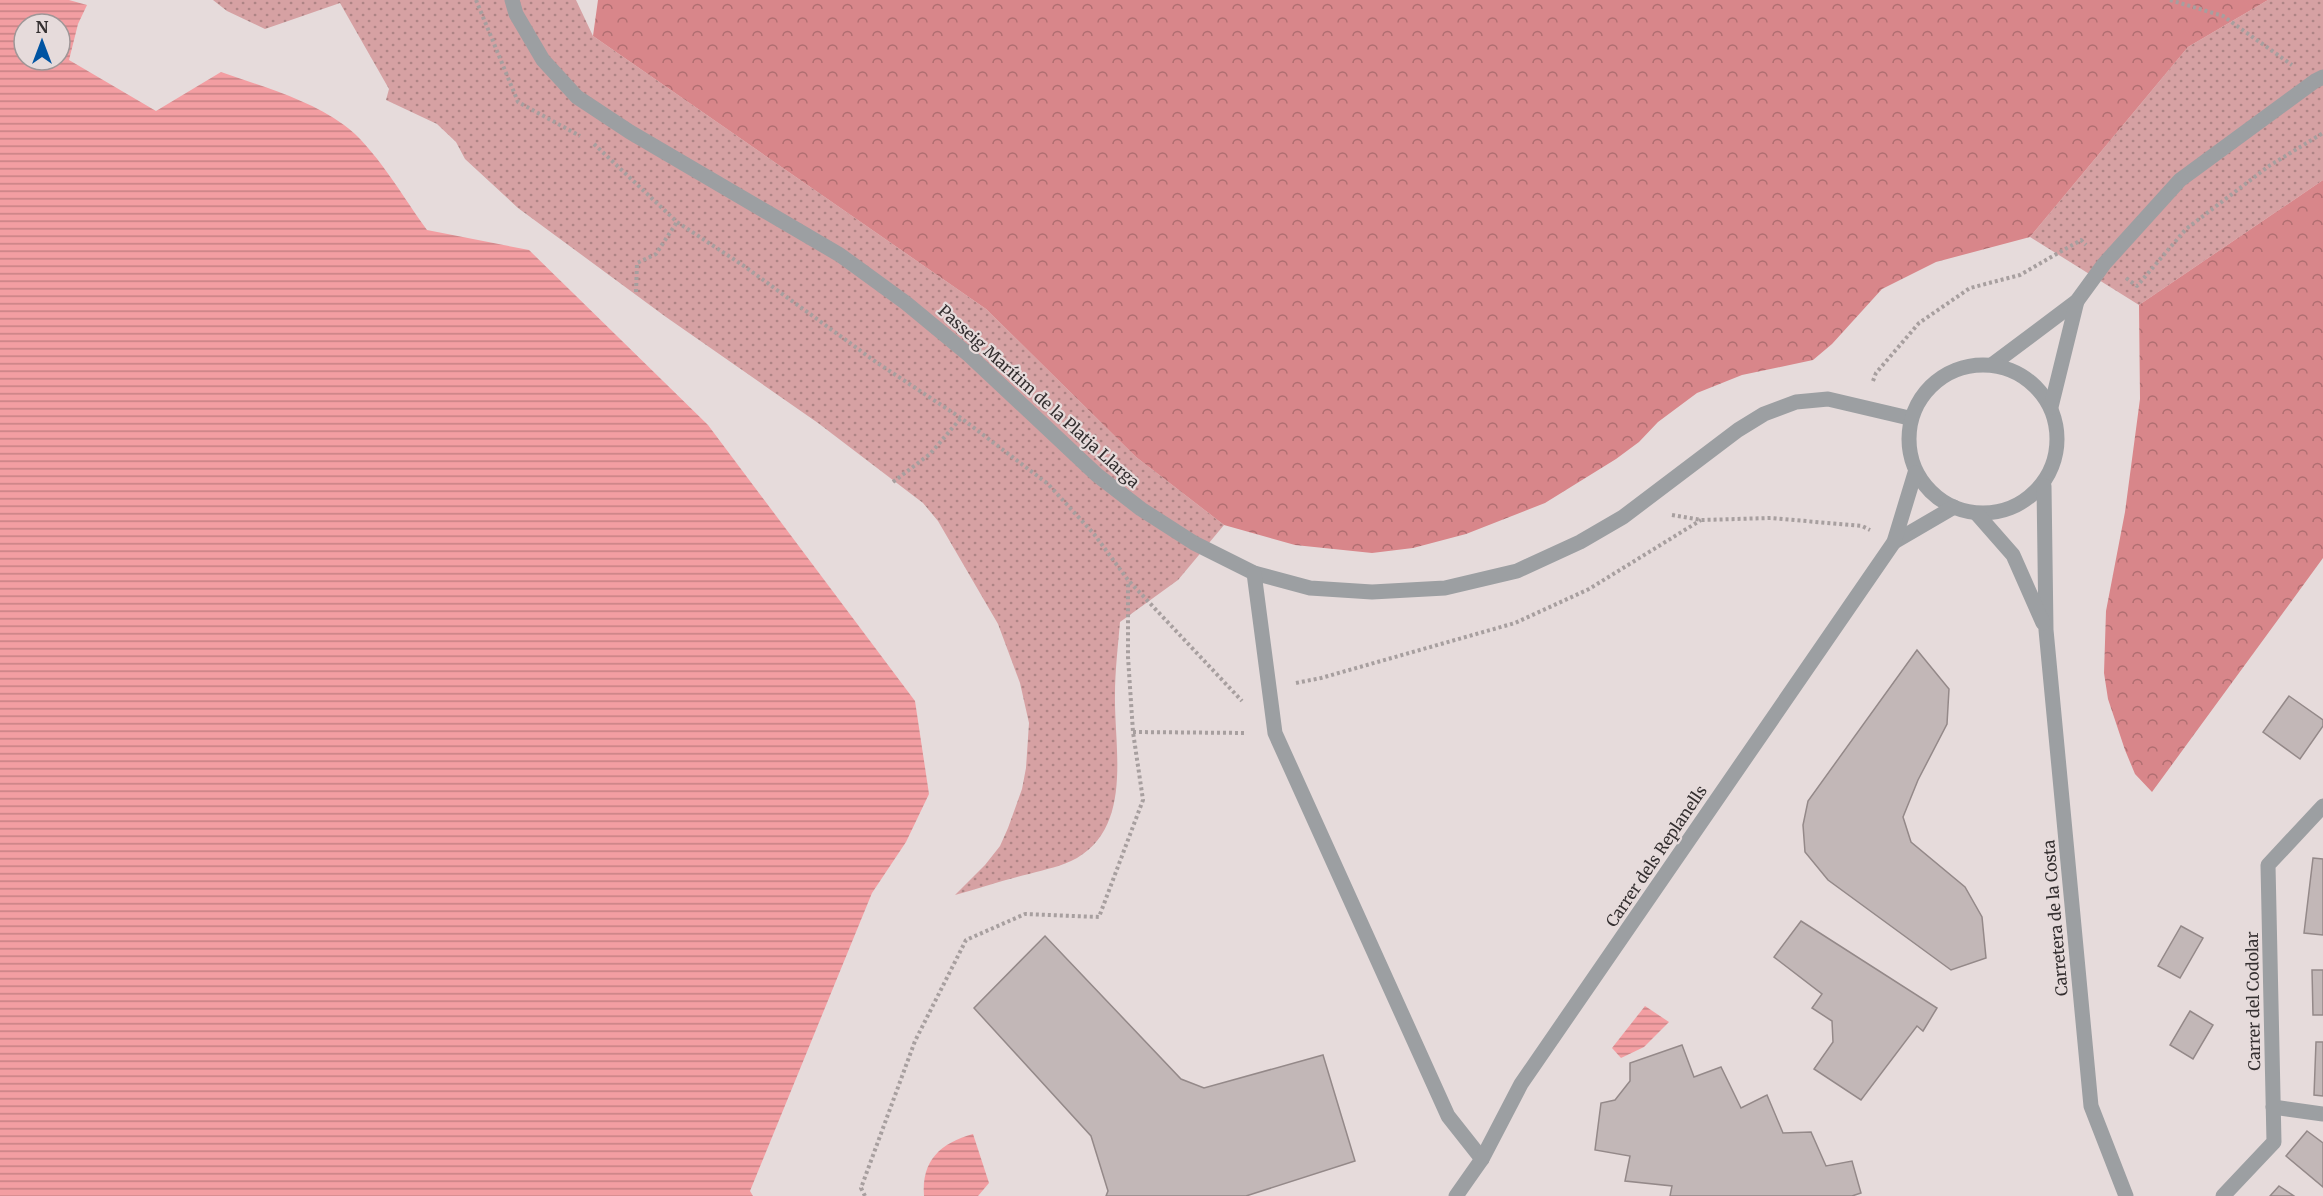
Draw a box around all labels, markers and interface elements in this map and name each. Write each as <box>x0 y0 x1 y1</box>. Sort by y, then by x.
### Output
north arrow <box>12 12 72 72</box>
text: N <box>36 17 49 37</box>
street label: Passeig Marítim de la Platja Llarga <box>934 300 1144 492</box>
street label: Carrer dels Replanells <box>1601 781 1711 931</box>
street label: Carretera de la Costa <box>2038 839 2072 997</box>
street label: Carrer del Codolar <box>2242 931 2264 1071</box>

